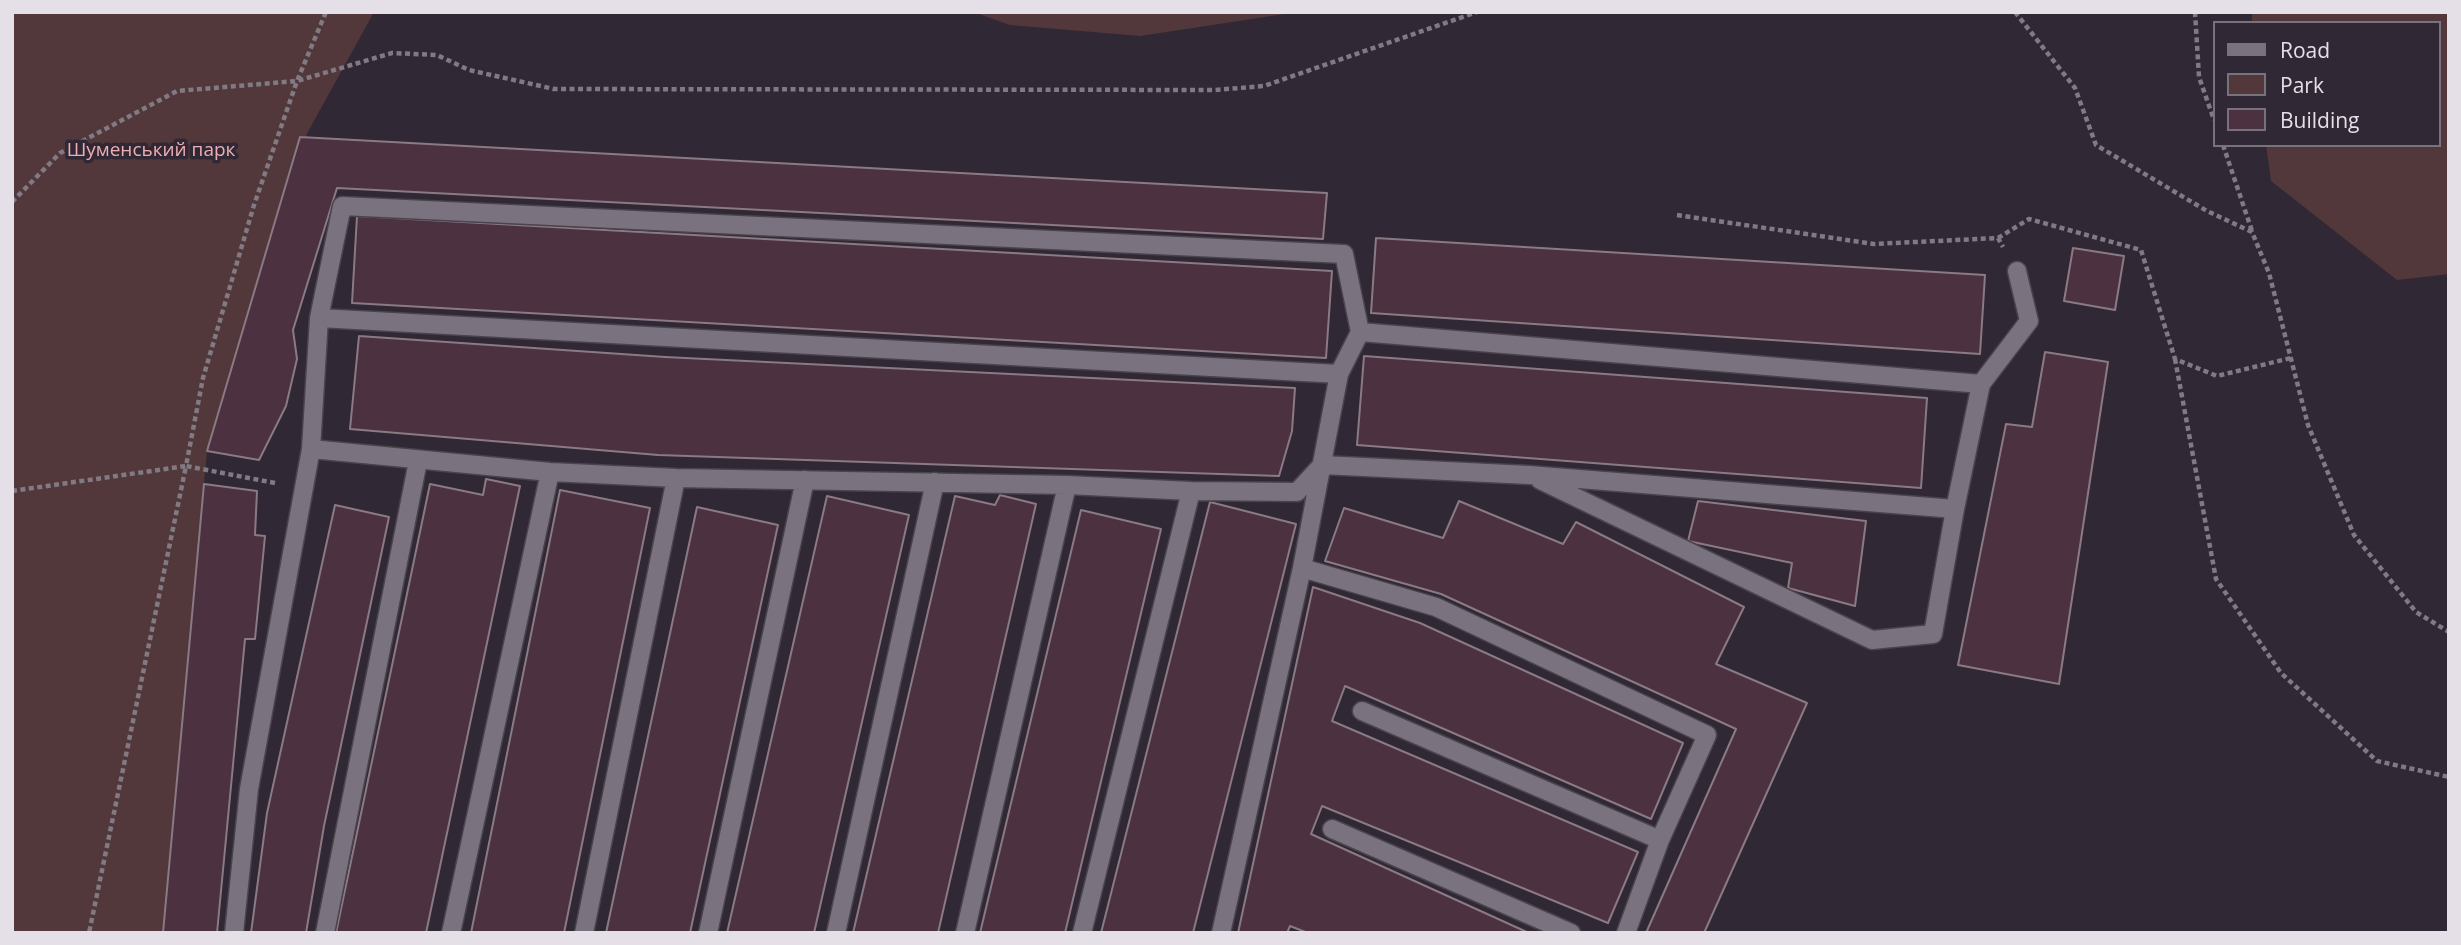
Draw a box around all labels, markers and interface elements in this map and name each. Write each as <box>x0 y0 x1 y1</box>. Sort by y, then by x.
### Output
legend <box>2212 21 2440 147</box>
text: Road <box>2280 36 2330 64</box>
text: Park <box>2280 71 2324 99</box>
text: Building <box>2280 106 2359 134</box>
park label: Шуменський парк <box>67 140 235 162</box>

